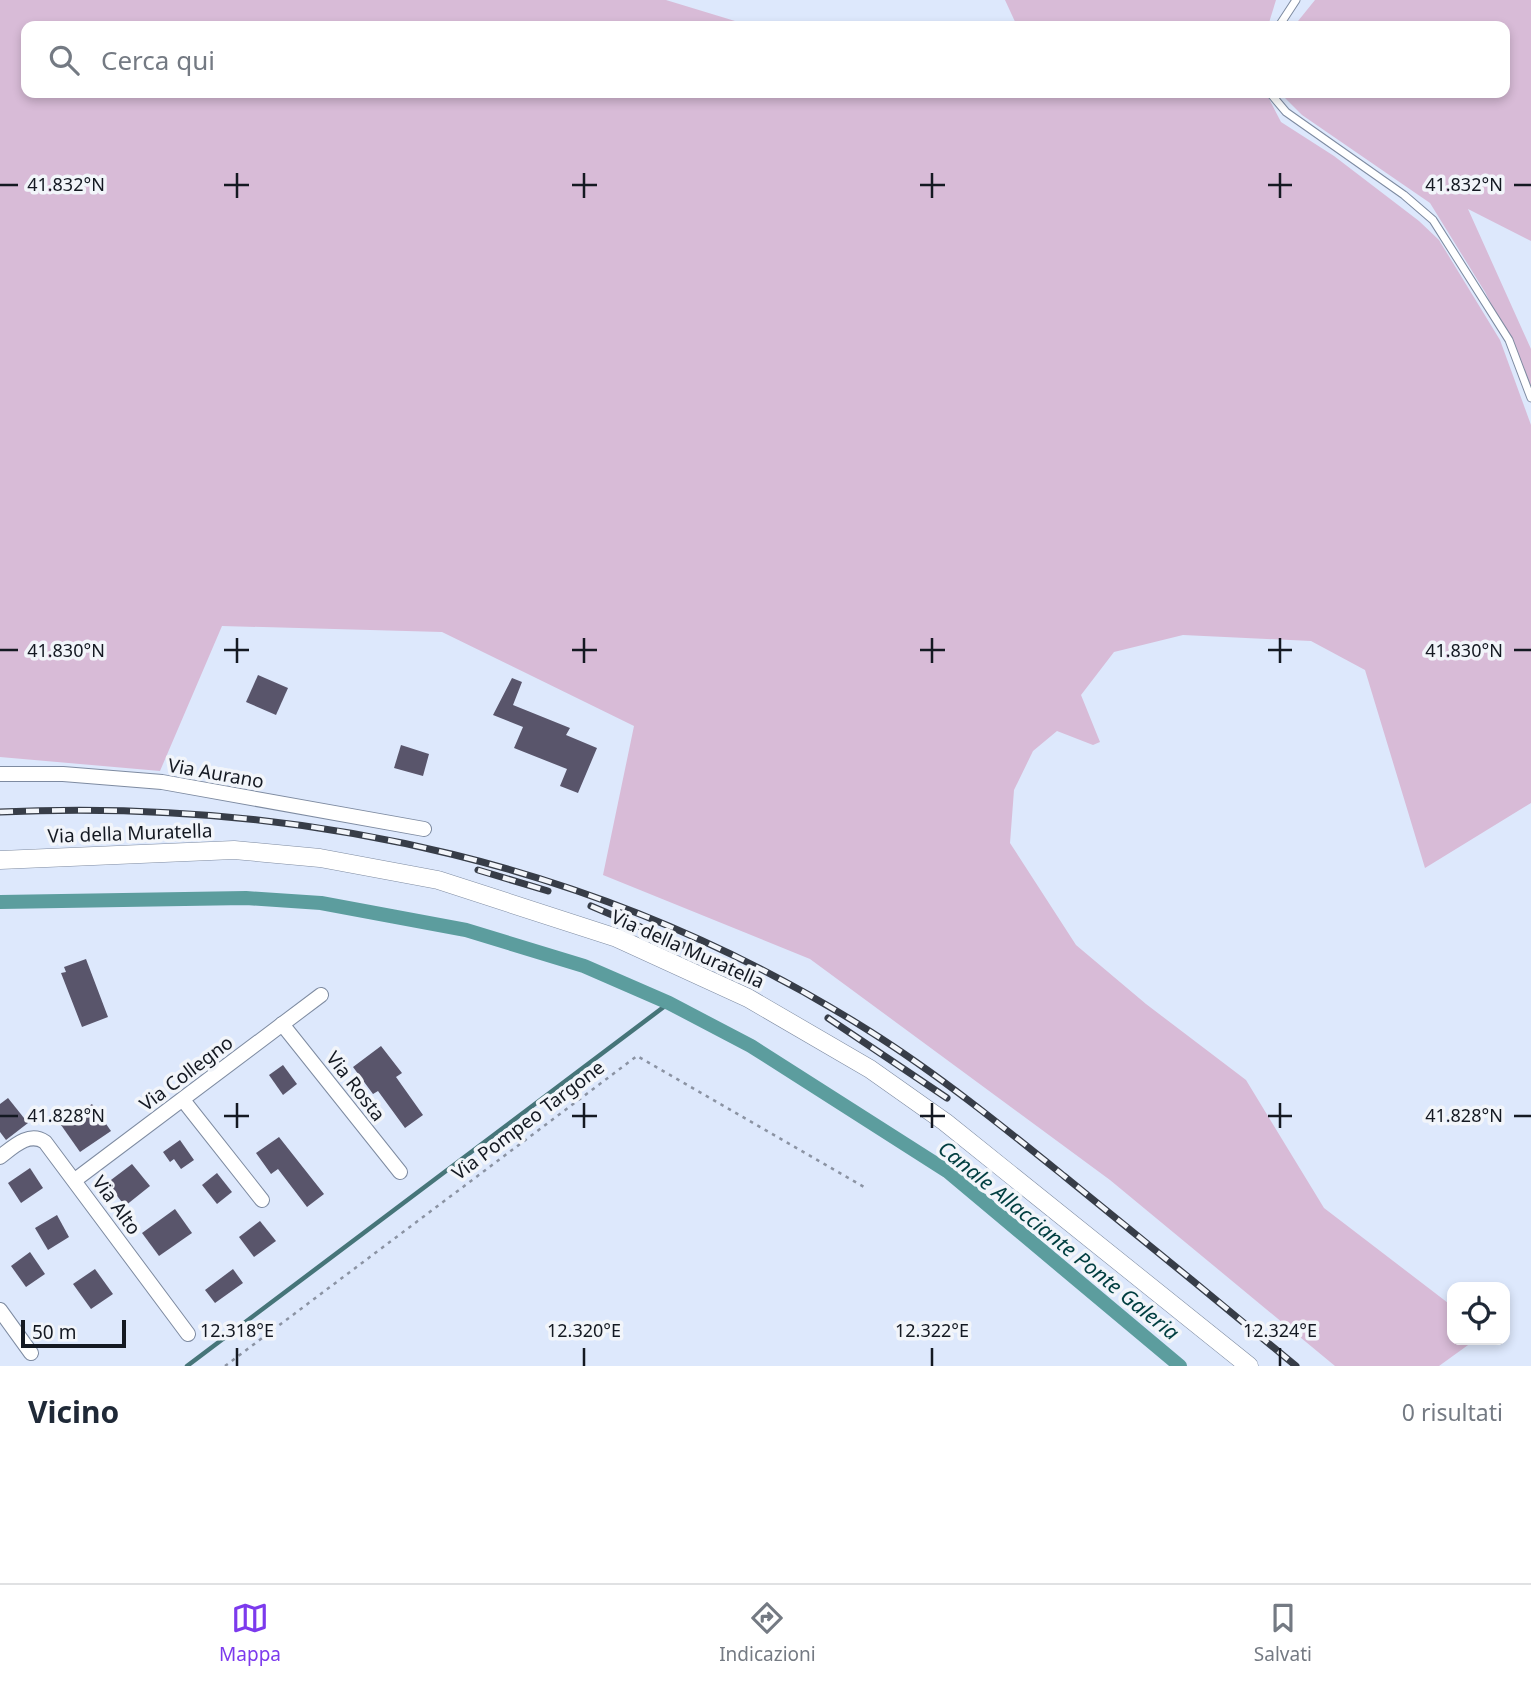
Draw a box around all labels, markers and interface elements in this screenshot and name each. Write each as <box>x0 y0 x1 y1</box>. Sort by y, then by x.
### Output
search box <box>21 21 1510 98</box>
icon: search <box>45 41 83 79</box>
text: Cerca qui <box>101 42 215 78</box>
text: 41.832°N <box>27 172 105 196</box>
text: 41.832°N <box>1425 172 1503 196</box>
text: 41.830°N <box>27 638 105 662</box>
text: 41.830°N <box>1425 638 1503 662</box>
street label: Via Aurano <box>166 752 266 794</box>
street label: Via della Muratella <box>47 817 213 849</box>
street label: Via della Muratella <box>607 904 769 994</box>
street label: Via Collegno <box>134 1029 238 1117</box>
street label: Via Rosta <box>321 1046 391 1126</box>
street label: Via Pompeo Targone <box>447 1054 609 1186</box>
text: 41.828°N <box>27 1103 105 1127</box>
text: 41.828°N <box>1425 1103 1503 1127</box>
water label: Canale Allacciante Ponte Galeria <box>933 1134 1185 1346</box>
street label: Via Alto <box>87 1170 147 1240</box>
map controls <box>1447 1282 1510 1345</box>
button: locate <box>1447 1282 1510 1345</box>
scale bar <box>21 1317 126 1349</box>
text: 12.318°E <box>200 1318 274 1342</box>
text: 12.320°E <box>547 1318 621 1342</box>
text: 12.322°E <box>895 1318 969 1342</box>
text: 12.324°E <box>1243 1318 1317 1342</box>
text: 50 m <box>32 1319 76 1345</box>
text: Vicino <box>28 1391 119 1432</box>
text: 0 risultati <box>1402 1396 1503 1428</box>
tab: Mappa <box>219 1599 281 1667</box>
tab: Indicazioni <box>719 1599 816 1667</box>
tab: Salvati <box>1254 1599 1312 1667</box>

